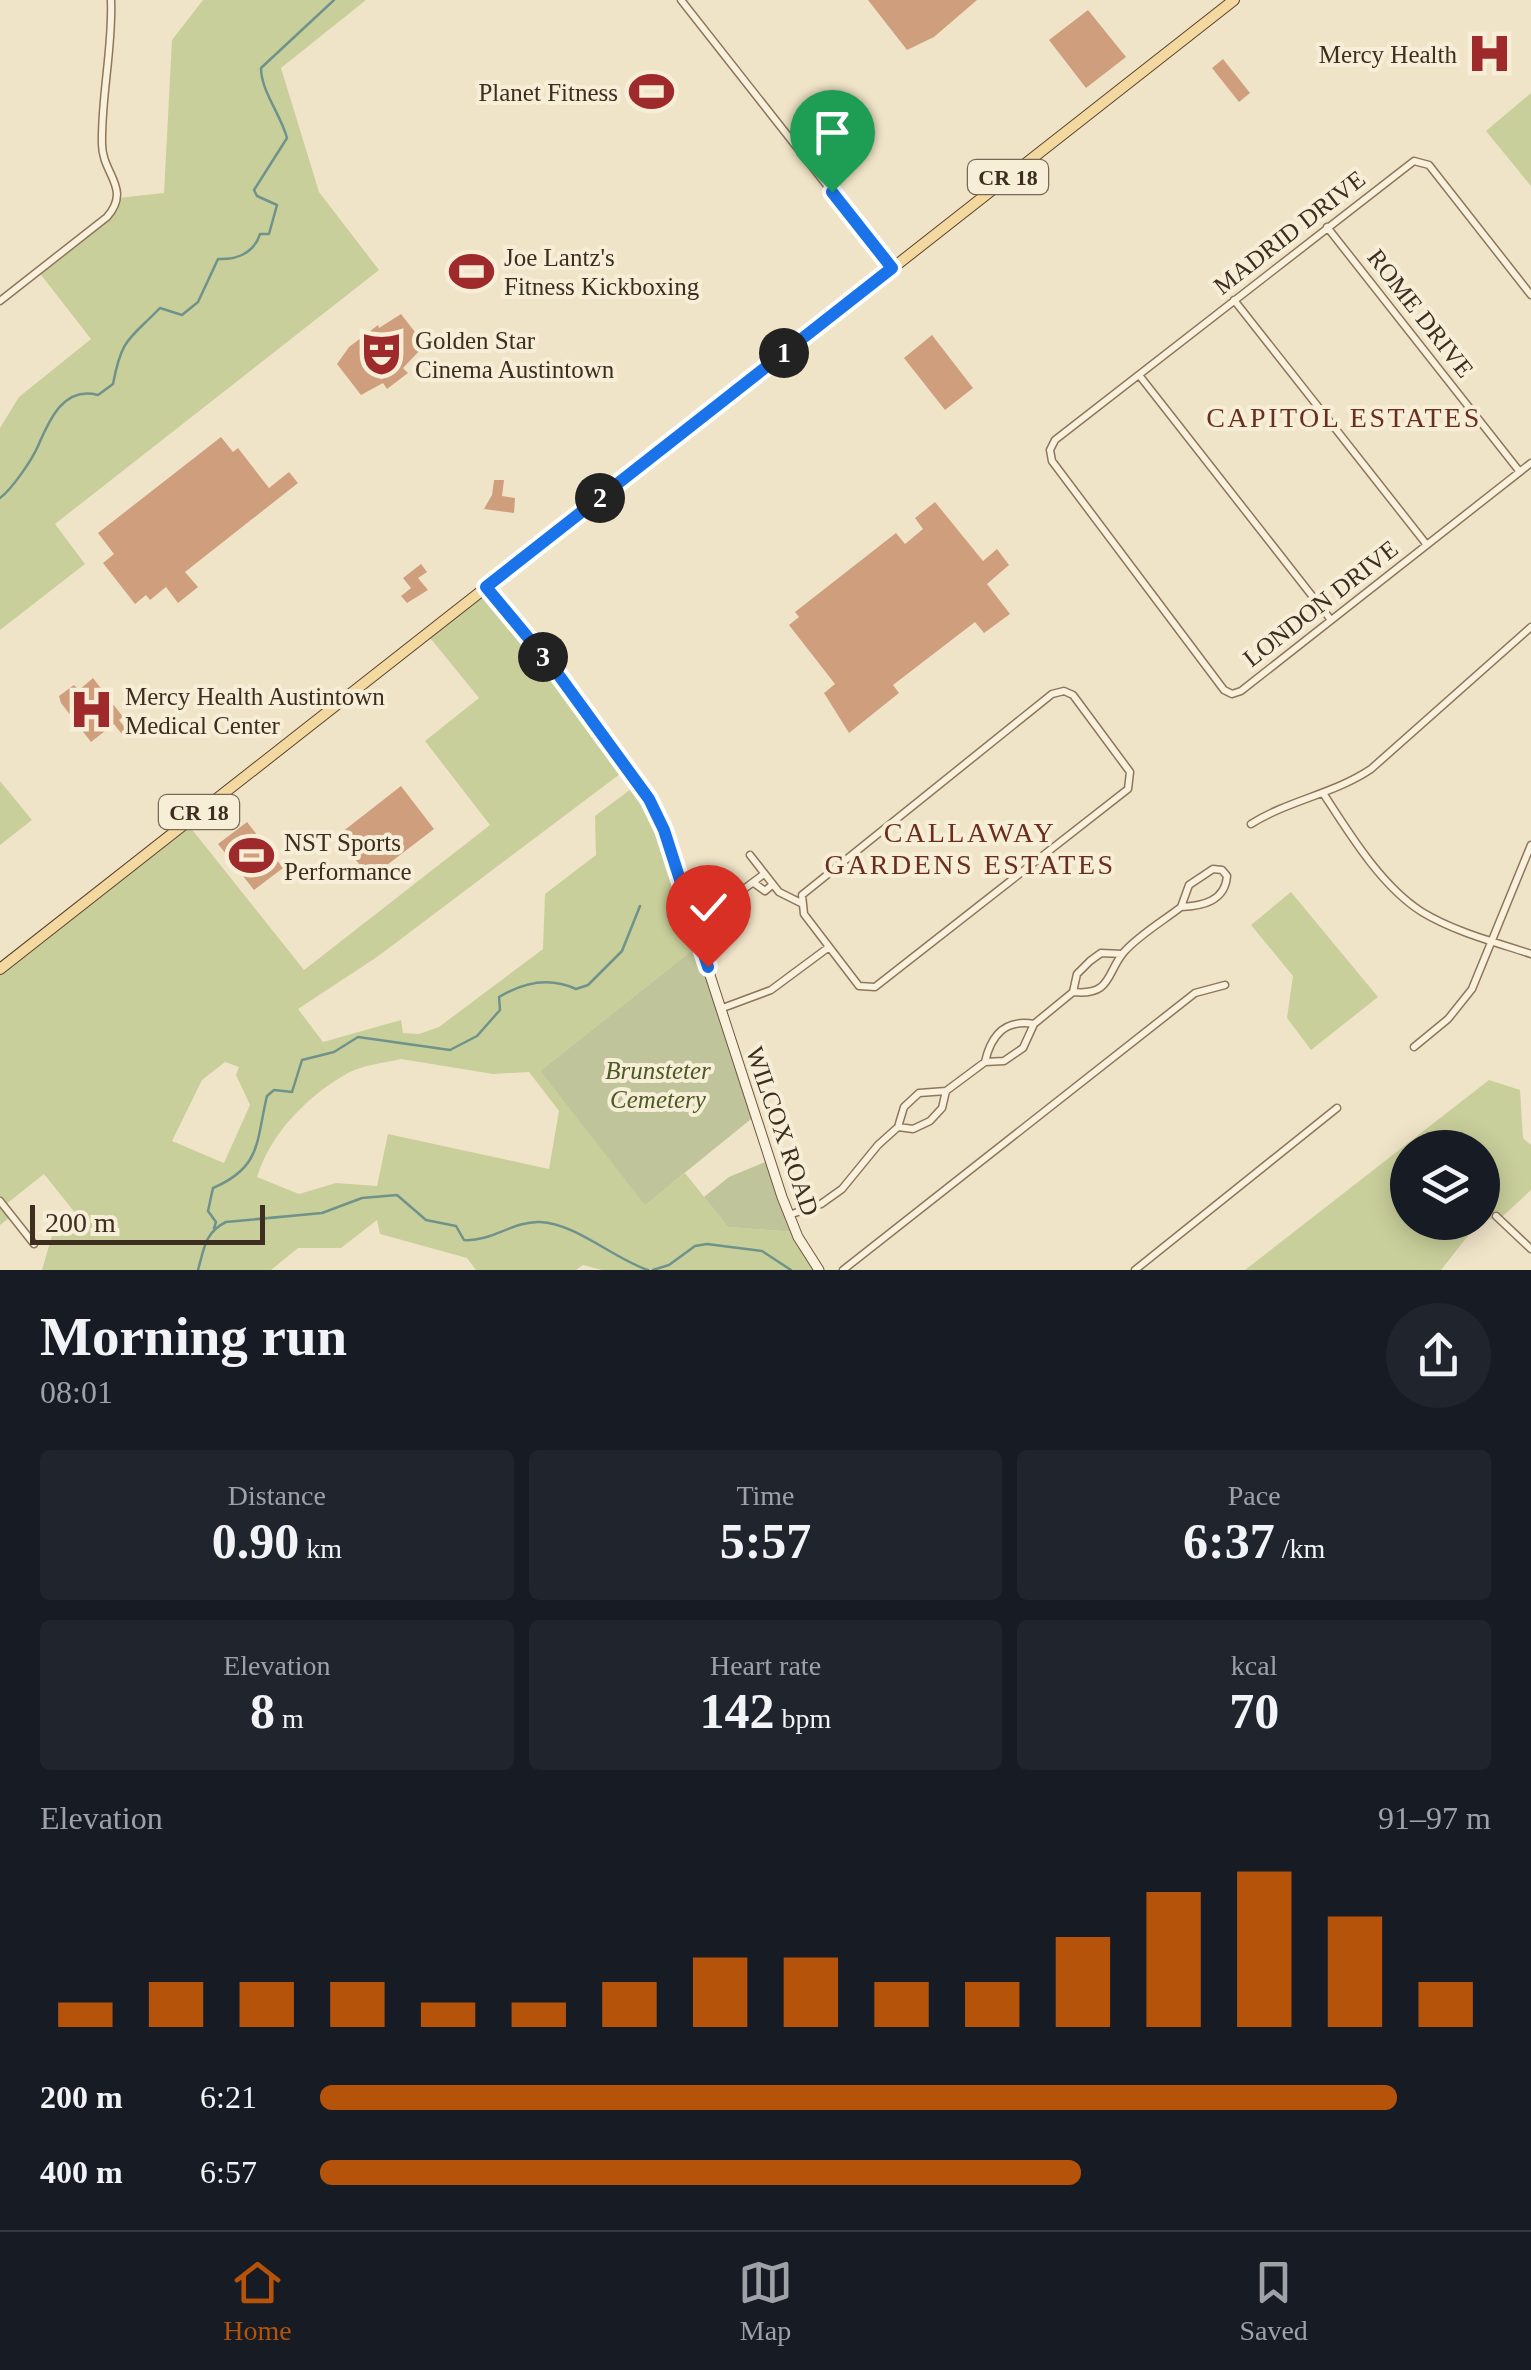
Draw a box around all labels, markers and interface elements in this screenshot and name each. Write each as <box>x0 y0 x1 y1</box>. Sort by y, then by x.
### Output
hospital icon: Mercy Health <box>1466 30 1514 78</box>
place label: Mercy Health <box>1319 41 1457 68</box>
sports icon: Planet Fitness <box>627 68 675 116</box>
place label: Planet Fitness <box>478 79 618 106</box>
pin <box>790 90 875 193</box>
icon: arrive <box>805 105 860 160</box>
road number: CR 18 <box>968 160 1048 194</box>
street label: MADRID DRIVE <box>1208 165 1370 300</box>
place label: Joe Lantz's Fitness Kickboxing <box>504 244 700 300</box>
street label: ROME DRIVE <box>1362 244 1479 383</box>
sports icon: Joe Lantz's Fitness Kickboxing <box>447 247 495 295</box>
place label: Golden Star Cinema Austintown <box>415 327 615 383</box>
pin: 1 <box>759 328 809 378</box>
theatre icon: Golden Star Cinema Austintown <box>358 330 406 378</box>
text: 1 <box>777 337 791 368</box>
district label: CAPITOL ESTATES <box>1206 402 1482 433</box>
pin: 2 <box>575 473 625 523</box>
text: 2 <box>593 482 607 513</box>
street label: LONDON DRIVE <box>1238 535 1403 672</box>
pin: 3 <box>518 632 568 682</box>
text: 3 <box>536 641 550 672</box>
place label: Mercy Health Austintown Medical Center <box>125 683 385 739</box>
hospital icon: Mercy Health Austintown Medical Center <box>68 686 116 734</box>
road number: CR 18 <box>159 795 239 829</box>
district label: CALLAWAY GARDENS ESTATES <box>824 817 1116 880</box>
place label: NST Sports Performance <box>284 829 412 885</box>
sports icon: NST Sports Performance <box>227 832 275 880</box>
pin <box>666 865 751 968</box>
icon: check <box>681 880 736 935</box>
street label: WILCOX ROAD <box>741 1043 824 1219</box>
park label: Brunsteter Cemetery <box>605 1057 711 1113</box>
map controls <box>1390 1130 1500 1240</box>
button: layers <box>1390 1130 1500 1240</box>
scale bar <box>30 1200 265 1244</box>
text: 200 m <box>45 1207 116 1238</box>
button: share <box>1386 1303 1491 1408</box>
text: Morning run <box>40 1306 347 1367</box>
text: 08:01 <box>40 1374 113 1410</box>
text: Distance <box>228 1480 326 1511</box>
text: Time <box>736 1480 795 1511</box>
text: Pace <box>1228 1480 1281 1511</box>
text: 0.90 <box>212 1513 299 1569</box>
text: 5:57 <box>720 1513 811 1569</box>
text: 6:37 <box>1183 1513 1275 1569</box>
text: km <box>299 1533 342 1564</box>
text: /km <box>1275 1533 1325 1564</box>
text: Elevation <box>223 1650 330 1681</box>
text: Heart rate <box>710 1650 821 1681</box>
text: kcal <box>1231 1650 1277 1681</box>
text: 8 <box>250 1683 275 1739</box>
text: 142 <box>700 1683 775 1739</box>
text: 70 <box>1229 1683 1279 1739</box>
text: m <box>275 1703 304 1734</box>
text: bpm <box>775 1703 831 1734</box>
text: Elevation <box>40 1800 163 1836</box>
text: 91–97 m <box>1378 1800 1491 1836</box>
text: 200 m <box>40 2079 123 2115</box>
text: 6:21 <box>200 2079 257 2115</box>
text: 400 m <box>40 2154 123 2190</box>
text: 6:57 <box>200 2154 257 2190</box>
tab: Home <box>223 2255 292 2347</box>
tab: Map <box>738 2255 793 2347</box>
tab: Saved <box>1239 2255 1308 2347</box>

